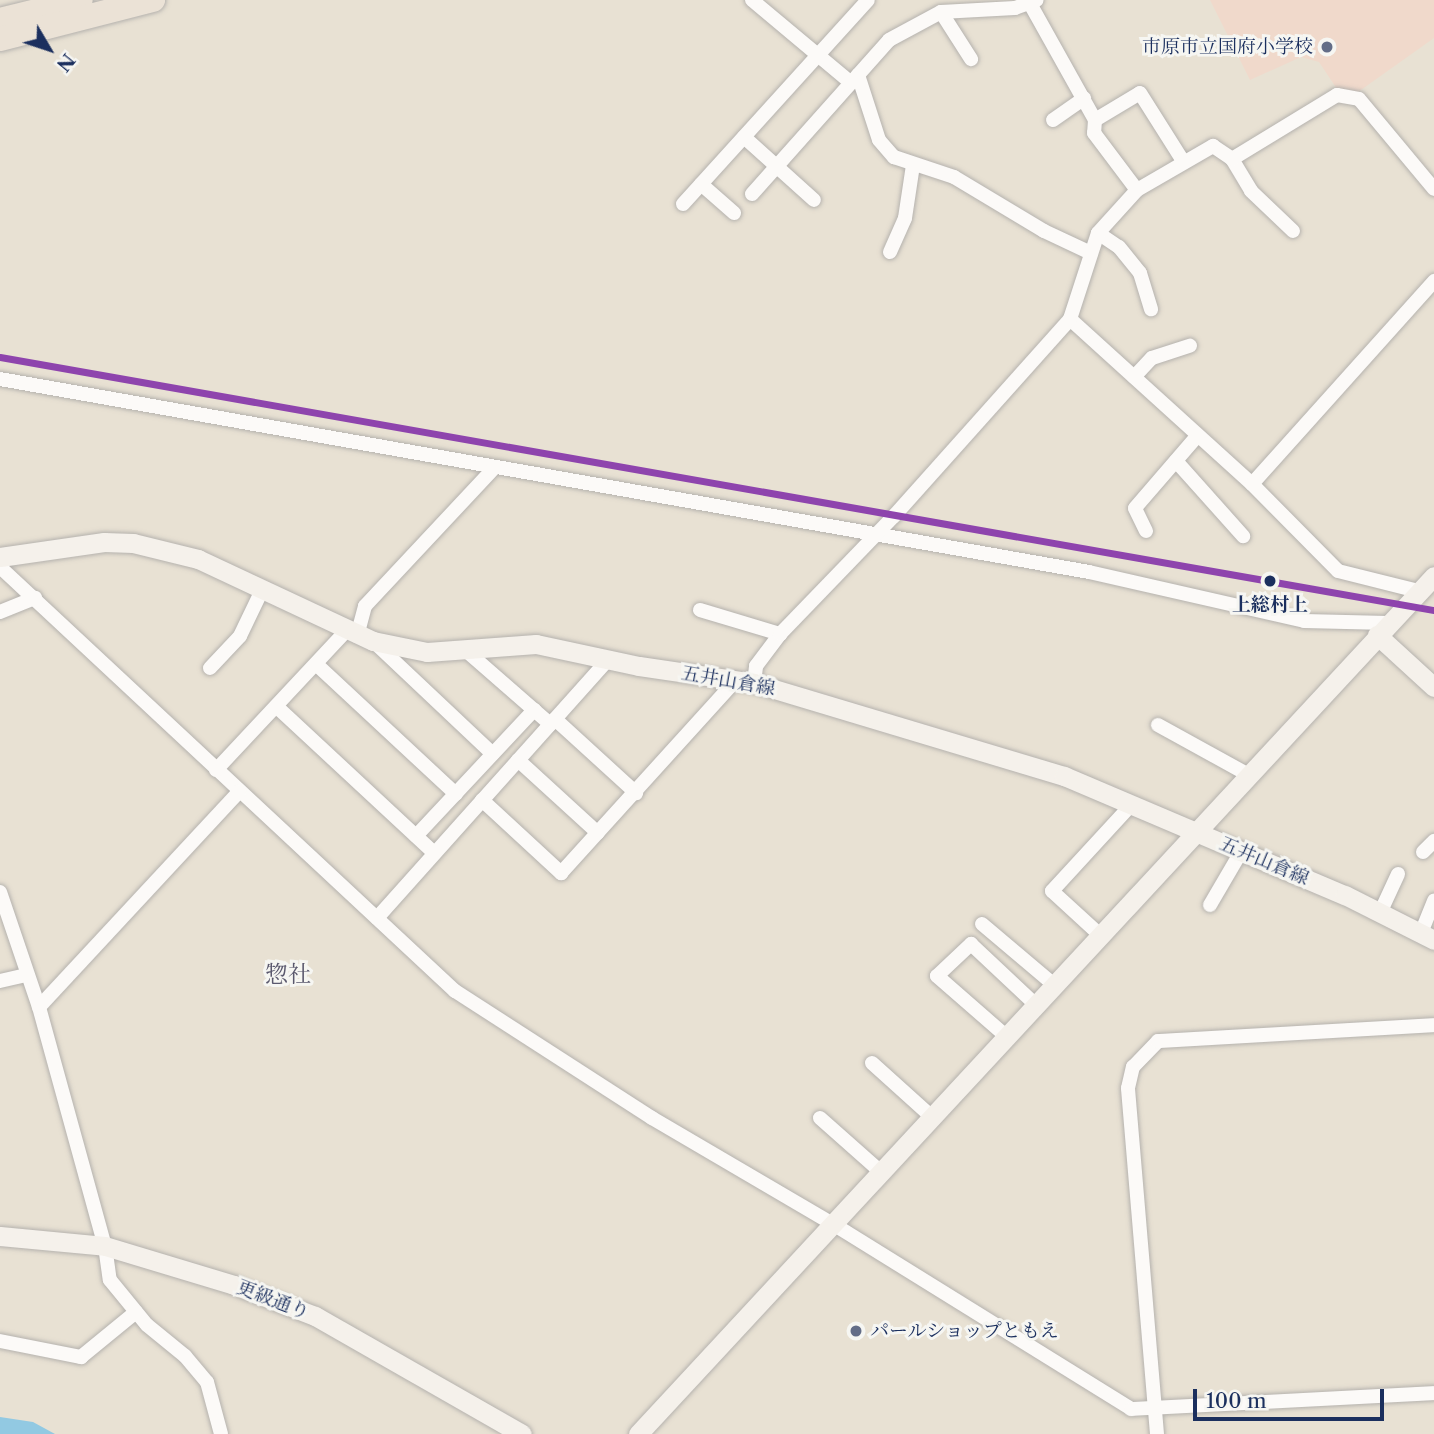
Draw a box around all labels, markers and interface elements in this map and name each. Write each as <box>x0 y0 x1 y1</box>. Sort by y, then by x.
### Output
north arrow <box>14 14 84 84</box>
place label: 市原市立国府小学校 <box>1142 36 1313 58</box>
marker: 市原市立国府小学校 <box>1319 39 1335 55</box>
text: N <box>52 49 80 76</box>
marker: 上総村上 <box>1260 571 1280 591</box>
place label: 上総村上 <box>1232 594 1308 616</box>
street label: 五井山倉線 <box>679 662 777 700</box>
street label: 五井山倉線 <box>1216 832 1312 890</box>
district label: 惣社 <box>265 960 311 988</box>
street label: 更級通り <box>233 1276 313 1324</box>
place label: パールショップともえ <box>870 1320 1060 1342</box>
marker: パールショップともえ <box>848 1323 864 1339</box>
scale bar <box>1196 1374 1387 1418</box>
text: 100 m <box>1206 1388 1267 1413</box>

